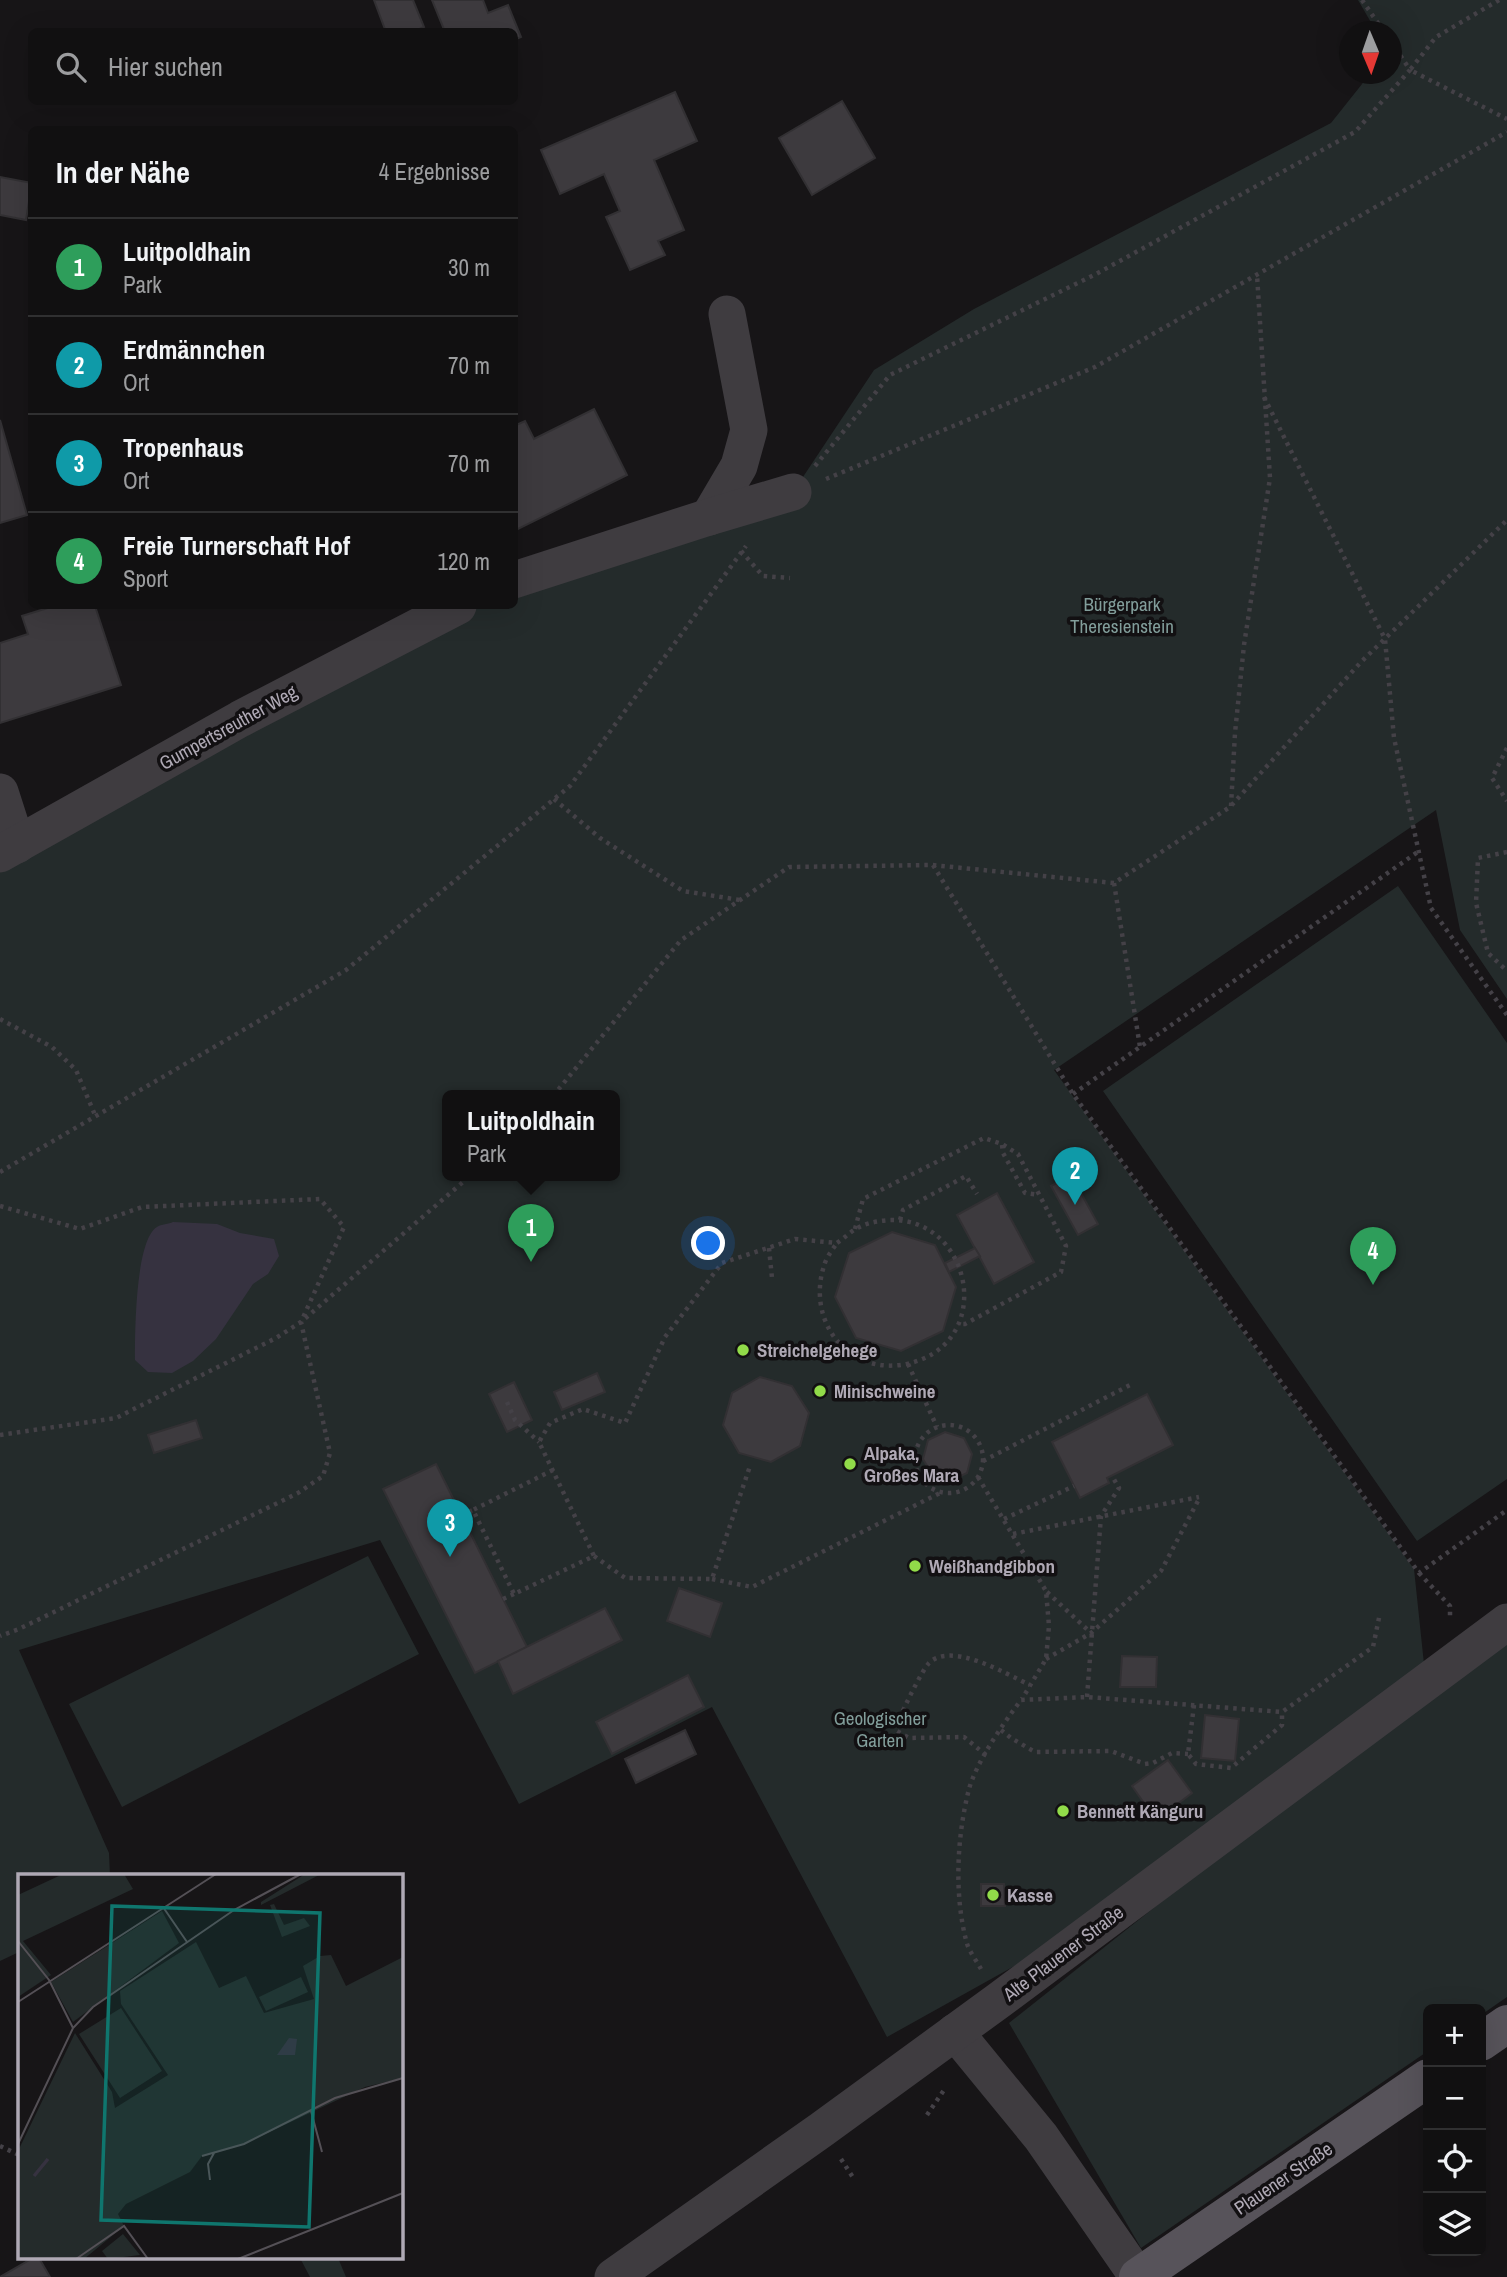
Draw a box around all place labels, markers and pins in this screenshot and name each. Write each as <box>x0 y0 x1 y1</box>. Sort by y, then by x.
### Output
pin: 2 <box>1052 1147 1098 1205</box>
pin: 1 <box>508 1204 554 1262</box>
pin: 4 <box>1350 1227 1396 1285</box>
place label: Streichelgehege <box>757 1337 878 1363</box>
marker: Streichelgehege <box>735 1342 751 1358</box>
place label: Minischweine <box>834 1378 936 1404</box>
marker: Minischweine <box>812 1383 828 1399</box>
place label: Alpaka, Großes Mara <box>864 1440 960 1488</box>
marker: Alpaka, Großes Mara <box>842 1456 858 1472</box>
pin: 3 <box>427 1499 473 1557</box>
place label: Weißhandgibbon <box>929 1553 1055 1579</box>
marker: Weißhandgibbon <box>907 1558 923 1574</box>
place label: Bennett Känguru <box>1077 1798 1203 1824</box>
marker: Bennett Känguru <box>1055 1803 1071 1819</box>
place label: Kasse <box>1007 1882 1053 1908</box>
marker: Kasse <box>985 1887 1001 1903</box>

